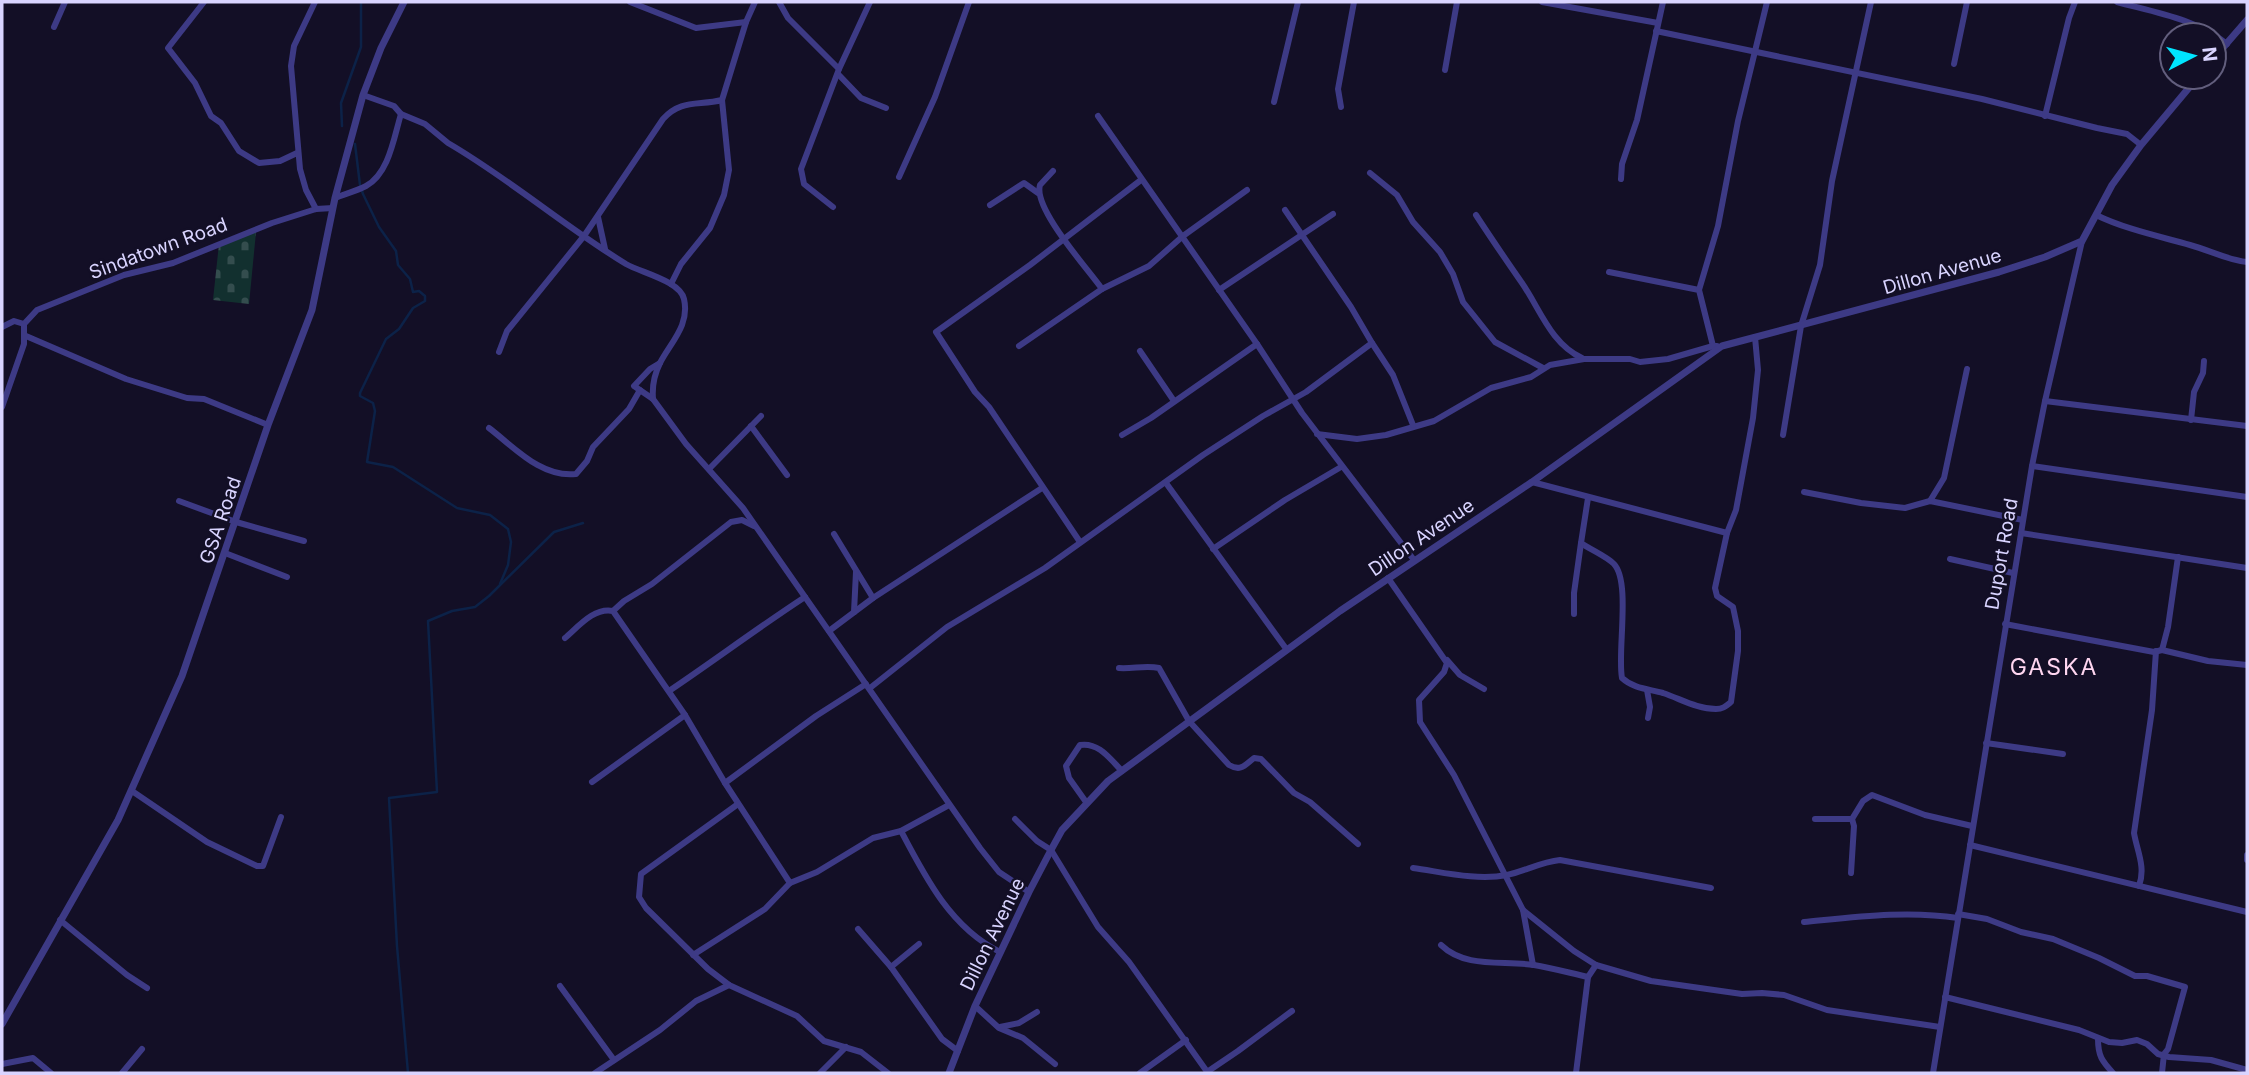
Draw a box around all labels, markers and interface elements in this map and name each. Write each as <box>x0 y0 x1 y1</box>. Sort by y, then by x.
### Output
north arrow <box>2158 21 2228 91</box>
text: N <box>2197 46 2222 63</box>
street label: Sindatown Road <box>86 213 230 284</box>
street label: Dillon Avenue <box>1880 244 2004 299</box>
street label: GSA Road <box>195 474 246 567</box>
street label: Dillon Avenue <box>1364 494 1478 581</box>
street label: Duport Road <box>1980 497 2023 612</box>
district label: GASKA <box>2010 653 2098 681</box>
street label: Dillon Avenue <box>955 874 1030 994</box>

